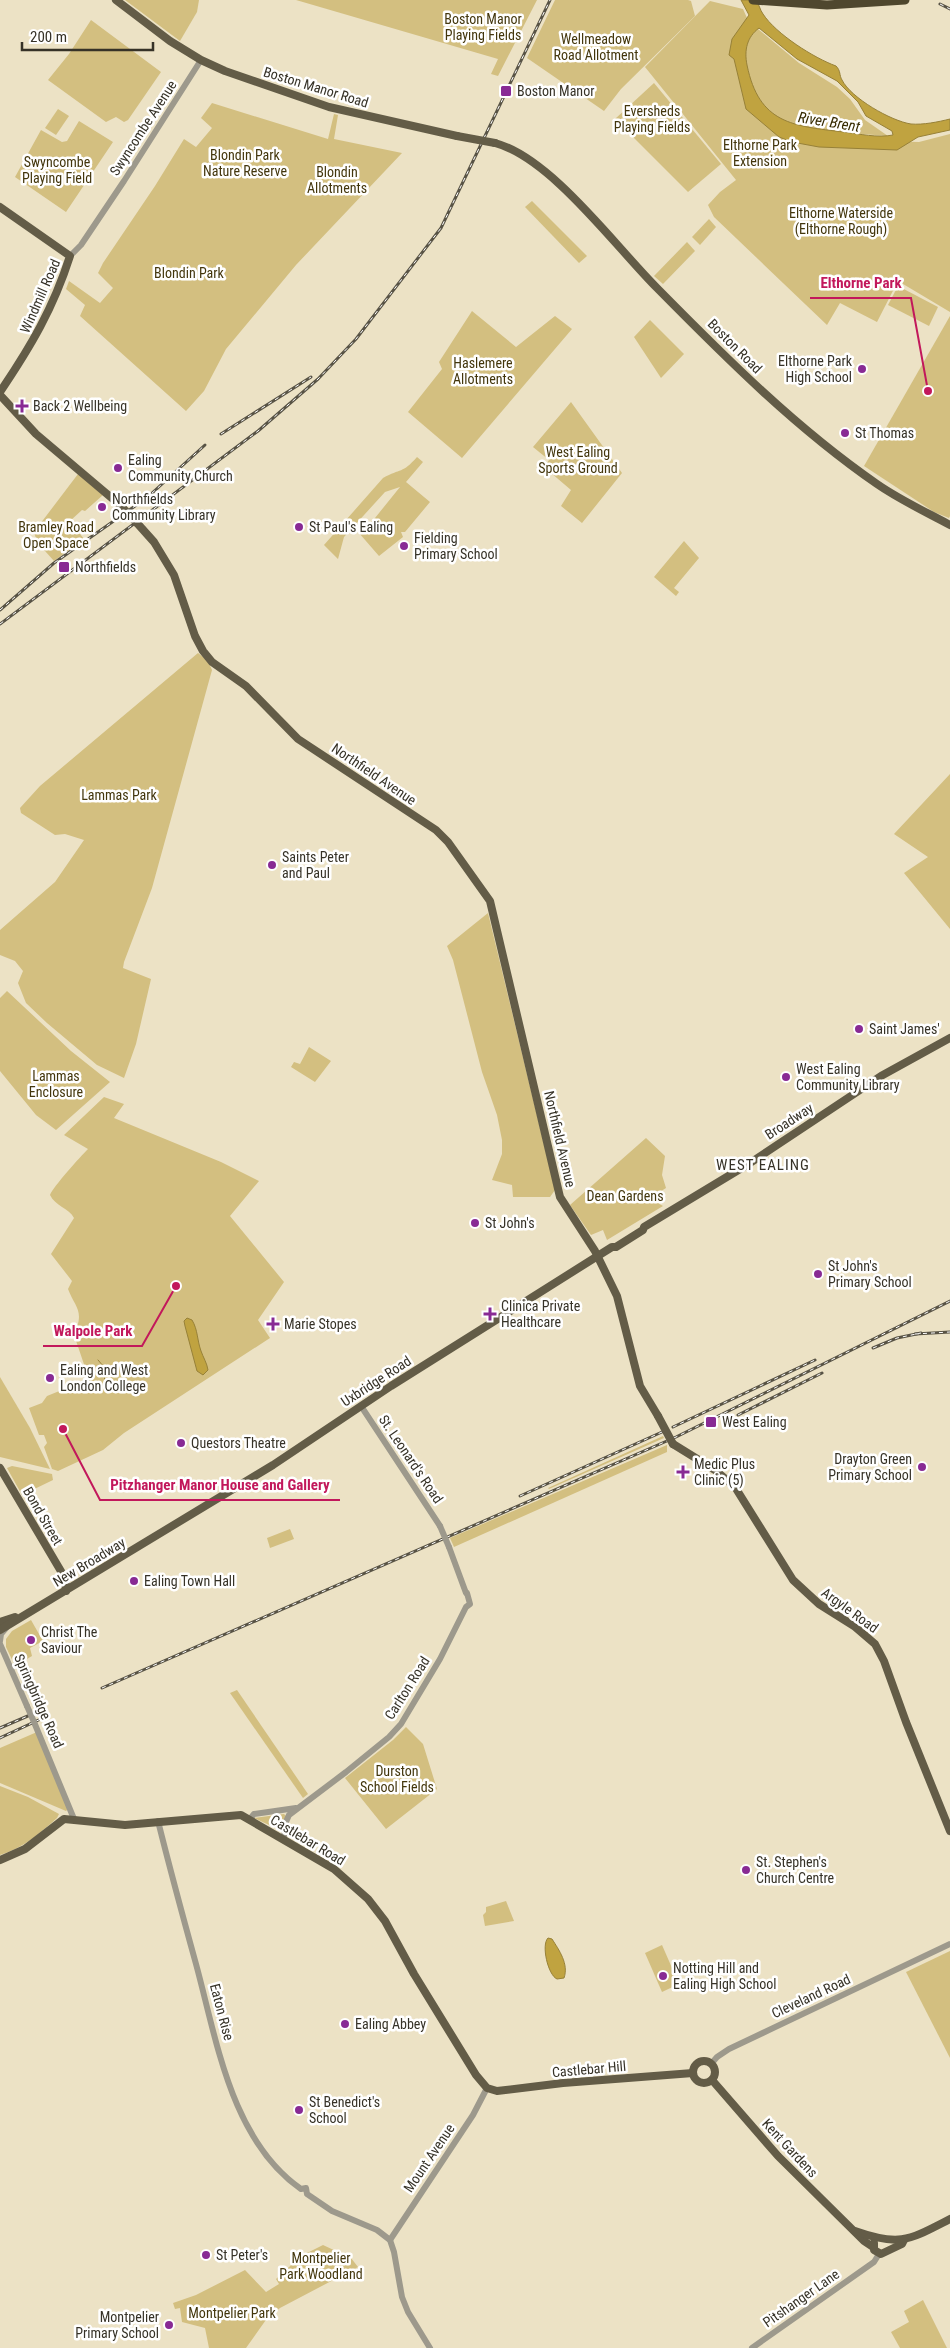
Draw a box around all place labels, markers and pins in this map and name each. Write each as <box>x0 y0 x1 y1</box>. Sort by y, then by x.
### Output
place label: Boston Manor <box>517 83 594 99</box>
marker: Boston Manor <box>499 84 513 98</box>
callout: Elthorne Park <box>810 268 911 298</box>
place label: Elthorne Park High School <box>778 353 853 385</box>
marker: Elthorne Park High School <box>856 363 868 375</box>
place label: Back 2 Wellbeing <box>33 398 127 414</box>
marker: Back 2 Wellbeing <box>15 399 29 413</box>
place label: St Thomas <box>855 425 914 441</box>
marker: St Thomas <box>839 427 851 439</box>
place label: Ealing Community Church <box>128 452 233 484</box>
marker: Ealing Community Church <box>112 462 124 474</box>
place label: Northfields Community Library <box>112 491 216 523</box>
marker: Northfields Community Library <box>96 501 108 513</box>
place label: St Paul's Ealing <box>309 519 393 535</box>
marker: St Paul's Ealing <box>293 521 305 533</box>
place label: Fielding Primary School <box>414 530 498 562</box>
marker: Fielding Primary School <box>398 540 410 552</box>
place label: Northfields <box>75 559 136 575</box>
marker: Northfields <box>57 560 71 574</box>
place label: Saints Peter and Paul <box>282 849 349 881</box>
marker: Saints Peter and Paul <box>266 859 278 871</box>
place label: Saint James' <box>869 1021 940 1037</box>
marker: Saint James' <box>853 1023 865 1035</box>
place label: West Ealing Community Library <box>796 1061 900 1093</box>
marker: West Ealing Community Library <box>780 1071 792 1083</box>
place label: St John's <box>485 1215 535 1231</box>
marker: St John's <box>469 1217 481 1229</box>
place label: St John's Primary School <box>828 1258 912 1290</box>
marker: St John's Primary School <box>812 1268 824 1280</box>
place label: Clinica Private Healthcare <box>501 1298 581 1330</box>
marker: Clinica Private Healthcare <box>483 1307 497 1321</box>
callout: Walpole Park <box>43 1316 142 1346</box>
place label: Marie Stopes <box>284 1316 357 1332</box>
marker: Marie Stopes <box>266 1317 280 1331</box>
place label: Ealing and West London College <box>60 1362 148 1394</box>
marker: Ealing and West London College <box>44 1372 56 1384</box>
place label: West Ealing <box>722 1414 787 1430</box>
marker: West Ealing <box>704 1415 718 1429</box>
place label: Questors Theatre <box>191 1435 286 1451</box>
marker: Questors Theatre <box>175 1437 187 1449</box>
place label: Drayton Green Primary School <box>828 1451 912 1483</box>
place label: Medic Plus Clinic (5) <box>694 1456 755 1489</box>
marker: Drayton Green Primary School <box>916 1461 928 1473</box>
marker: Medic Plus Clinic (5) <box>676 1465 690 1479</box>
callout: Pitzhanger Manor House and Gallery <box>100 1470 340 1500</box>
place label: Ealing Town Hall <box>144 1573 235 1589</box>
marker: Ealing Town Hall <box>128 1575 140 1587</box>
place label: Christ The Saviour <box>41 1624 98 1656</box>
marker: Christ The Saviour <box>25 1634 37 1646</box>
place label: St. Stephen's Church Centre <box>756 1854 835 1886</box>
marker: St. Stephen's Church Centre <box>740 1864 752 1876</box>
place label: Notting Hill and Ealing High School <box>673 1960 777 1992</box>
marker: Notting Hill and Ealing High School <box>657 1970 669 1982</box>
place label: Ealing Abbey <box>355 2016 426 2032</box>
marker: Ealing Abbey <box>339 2018 351 2030</box>
place label: St Benedict's School <box>309 2094 380 2126</box>
marker: St Benedict's School <box>293 2104 305 2116</box>
place label: St Peter's <box>216 2247 268 2263</box>
marker: St Peter's <box>200 2249 212 2261</box>
place label: Montpelier Primary School <box>75 2309 159 2341</box>
marker: Montpelier Primary School <box>163 2319 175 2331</box>

